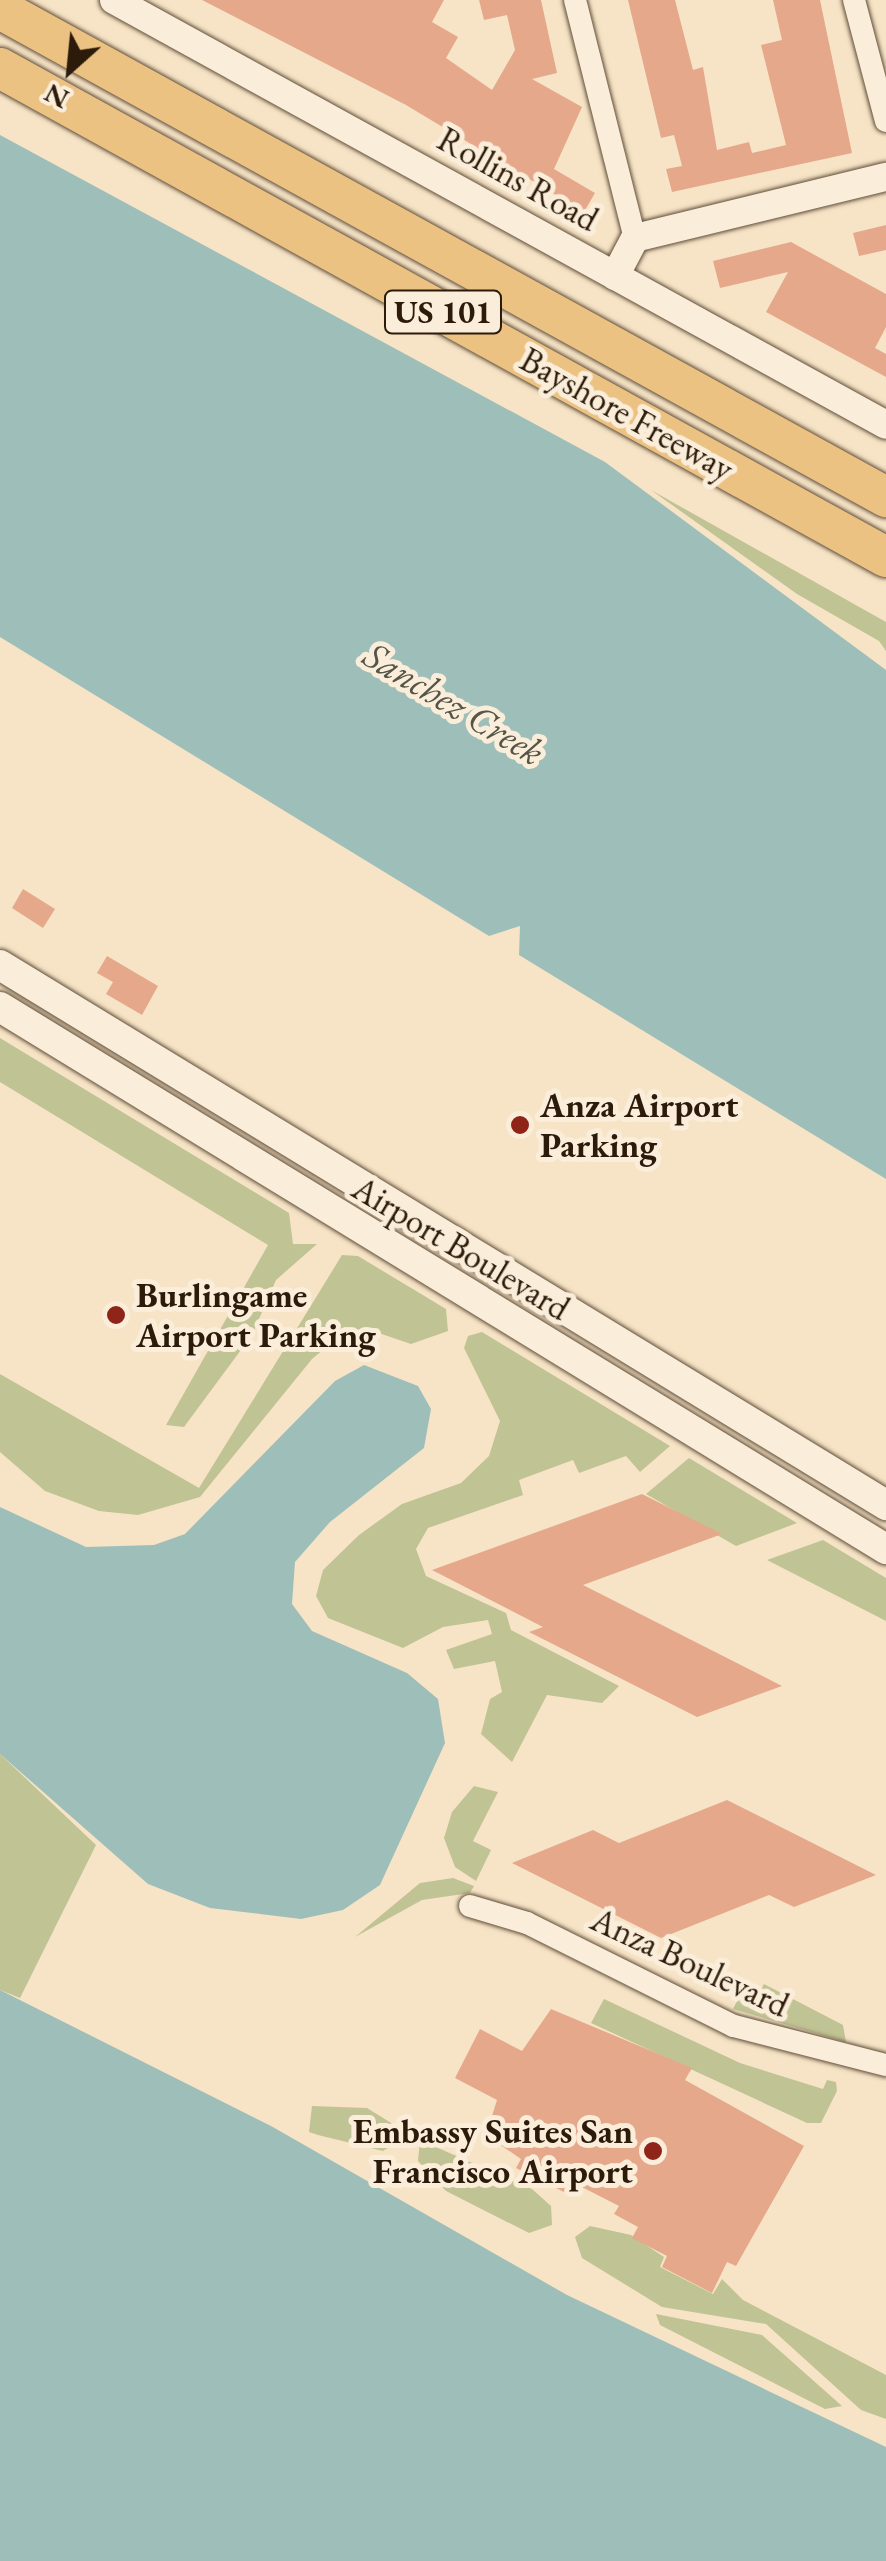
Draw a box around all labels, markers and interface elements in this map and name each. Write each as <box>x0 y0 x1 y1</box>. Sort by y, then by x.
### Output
north arrow <box>20 20 120 120</box>
text: N <box>38 76 75 118</box>
street label: Rollins Road <box>430 118 606 240</box>
road number: US 101 <box>383 285 503 339</box>
street label: Bayshore Freeway <box>513 338 741 490</box>
water label: Sanchez Creek <box>356 631 552 775</box>
place label: Anza Airport Parking <box>540 1084 738 1166</box>
marker: Anza Airport Parking <box>509 1114 531 1136</box>
street label: Airport Boulevard <box>345 1167 577 1329</box>
place label: Burlingame Airport Parking <box>136 1274 376 1356</box>
marker: Burlingame Airport Parking <box>105 1304 127 1326</box>
street label: Anza Boulevard <box>584 1898 796 2026</box>
place label: Embassy Suites San Francisco Airport <box>353 2110 633 2192</box>
marker: Embassy Suites San Francisco Airport <box>642 2140 664 2162</box>

